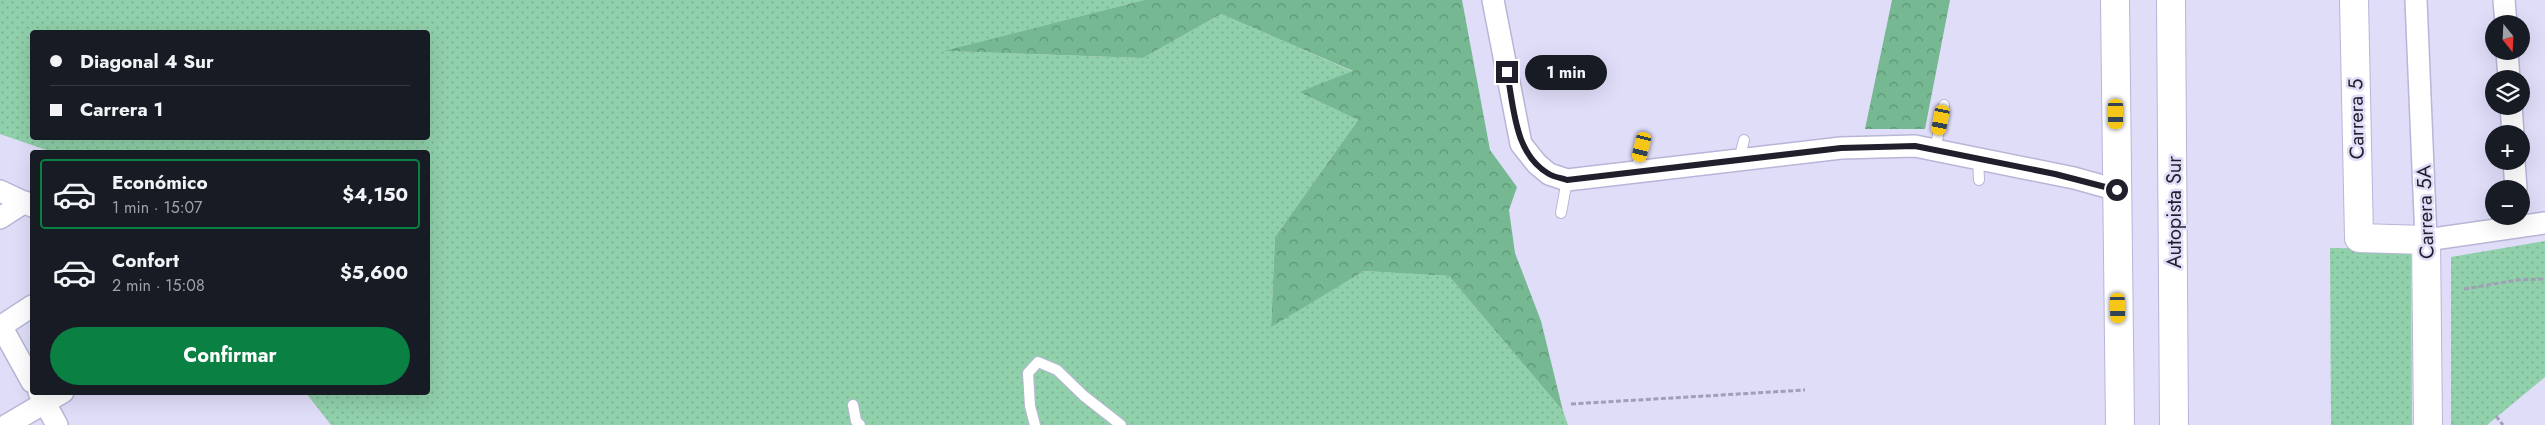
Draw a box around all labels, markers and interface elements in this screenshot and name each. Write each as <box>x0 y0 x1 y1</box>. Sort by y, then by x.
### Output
north arrow <box>2485 15 2530 60</box>
map controls <box>2485 15 2530 225</box>
text: Diagonal 4 Sur <box>80 48 214 75</box>
callout: 1 min <box>1524 54 1607 90</box>
route end <box>1496 61 1518 83</box>
text: 1 min <box>1546 61 1586 84</box>
button: layers <box>2485 70 2530 115</box>
street label: Carrera 5 <box>2341 78 2372 160</box>
text: Carrera 1 <box>80 96 163 123</box>
car <box>2108 99 2123 129</box>
car <box>1930 104 1951 136</box>
button: + <box>2485 125 2530 170</box>
car <box>1631 131 1652 163</box>
street label: Autopista Sur <box>2160 156 2189 268</box>
street label: Carrera 5A <box>2409 164 2442 259</box>
text: Económico <box>112 169 208 196</box>
icon: car <box>52 172 97 217</box>
route start <box>2106 179 2128 201</box>
button: − <box>2485 180 2530 225</box>
text: $4,150 <box>342 181 408 208</box>
text: 1 min · 15:07 <box>112 196 202 219</box>
text: Confort <box>112 247 179 274</box>
icon: car <box>52 250 97 295</box>
text: $5,600 <box>340 259 408 286</box>
text: 2 min · 15:08 <box>112 274 205 297</box>
car <box>2110 293 2125 323</box>
button: Confirmar <box>50 327 410 385</box>

